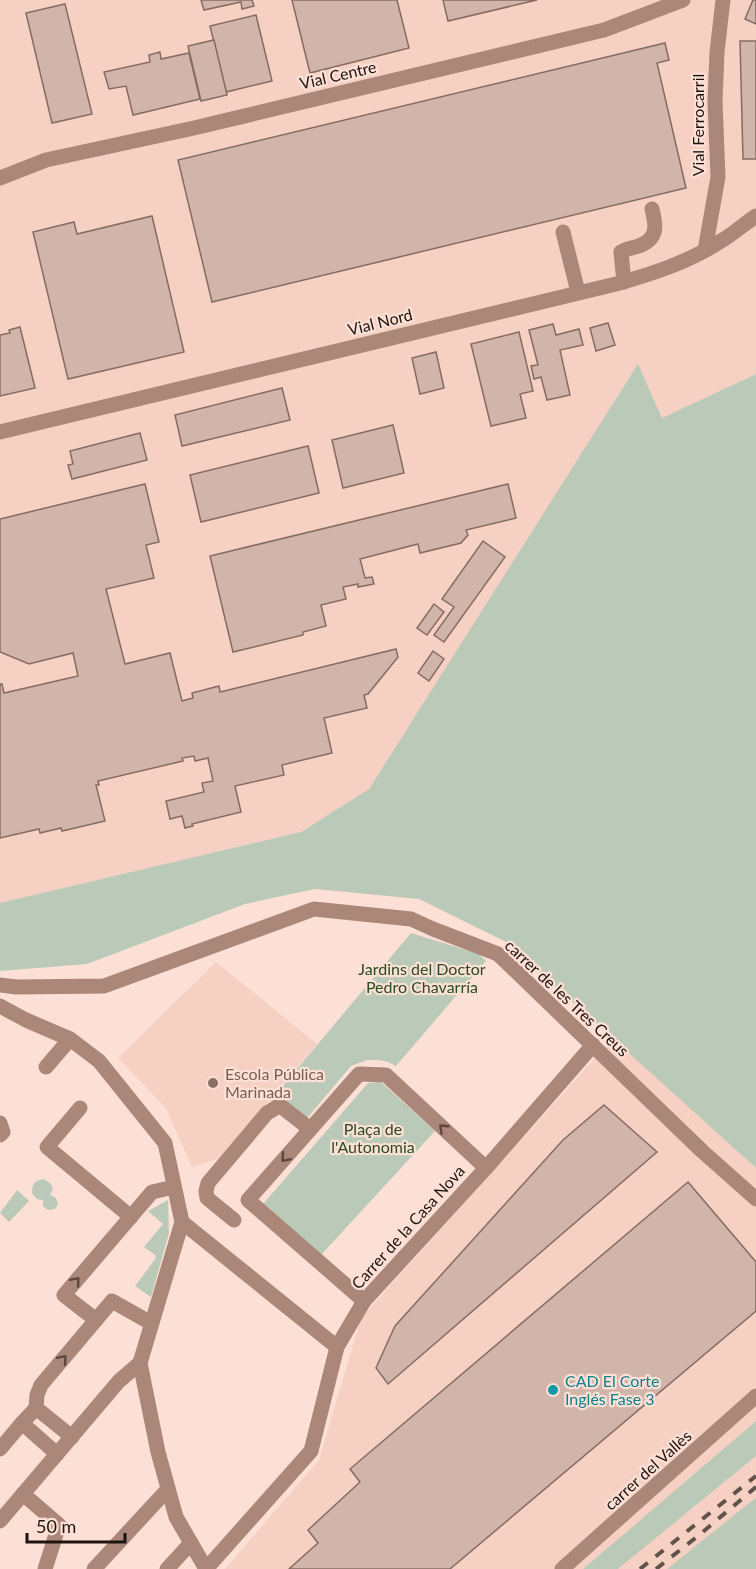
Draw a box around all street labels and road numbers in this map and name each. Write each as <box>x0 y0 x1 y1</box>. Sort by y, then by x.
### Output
street label: Vial Centre <box>298 56 378 93</box>
street label: Vial Ferrocarril <box>688 74 707 176</box>
street label: Vial Nord <box>346 304 414 339</box>
street label: carrer de les Tres Creus <box>502 935 633 1060</box>
street label: Carrer de la Casa Nova <box>347 1161 468 1292</box>
street label: carrer del Vallès <box>600 1426 695 1514</box>

